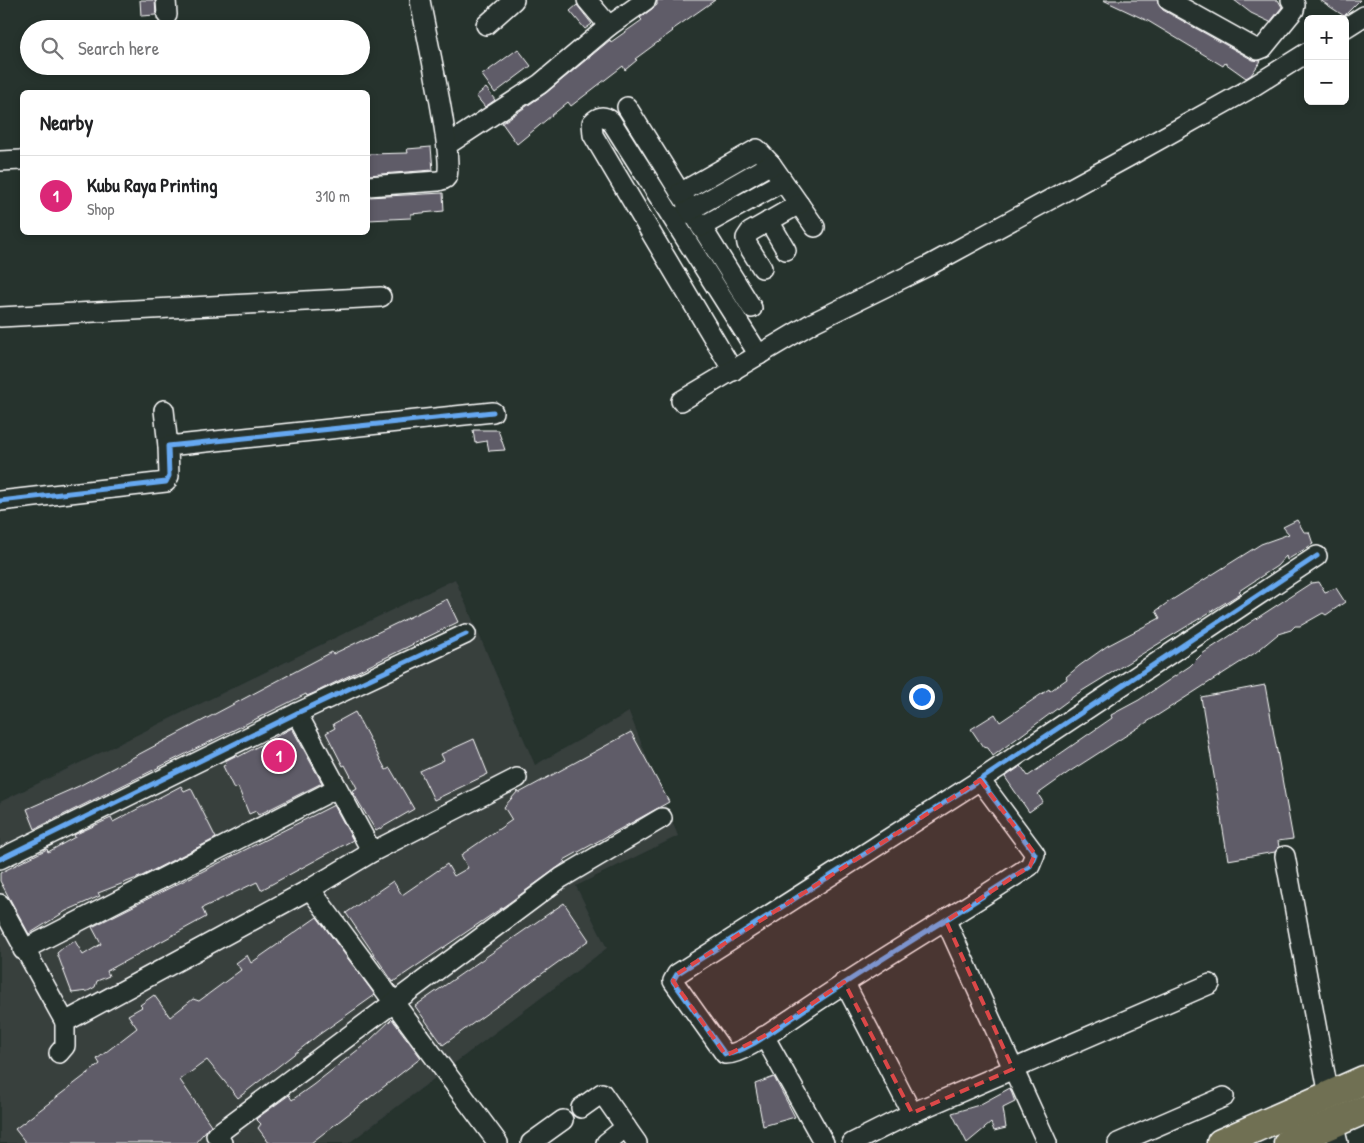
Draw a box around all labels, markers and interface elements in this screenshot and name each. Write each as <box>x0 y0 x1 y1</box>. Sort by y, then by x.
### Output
map controls <box>1304 15 1349 105</box>
button: + <box>1304 15 1349 60</box>
search box <box>20 20 370 75</box>
icon: search <box>38 34 66 62</box>
text: Search here <box>78 35 159 61</box>
button: − <box>1304 60 1349 105</box>
text: Nearby <box>40 108 93 137</box>
text: Kubu Raya Printing <box>87 172 217 198</box>
text: 1 <box>53 185 59 207</box>
text: 310 m <box>315 185 350 207</box>
text: Shop <box>87 198 114 220</box>
your location <box>909 684 935 710</box>
pin: 1 <box>263 737 295 775</box>

